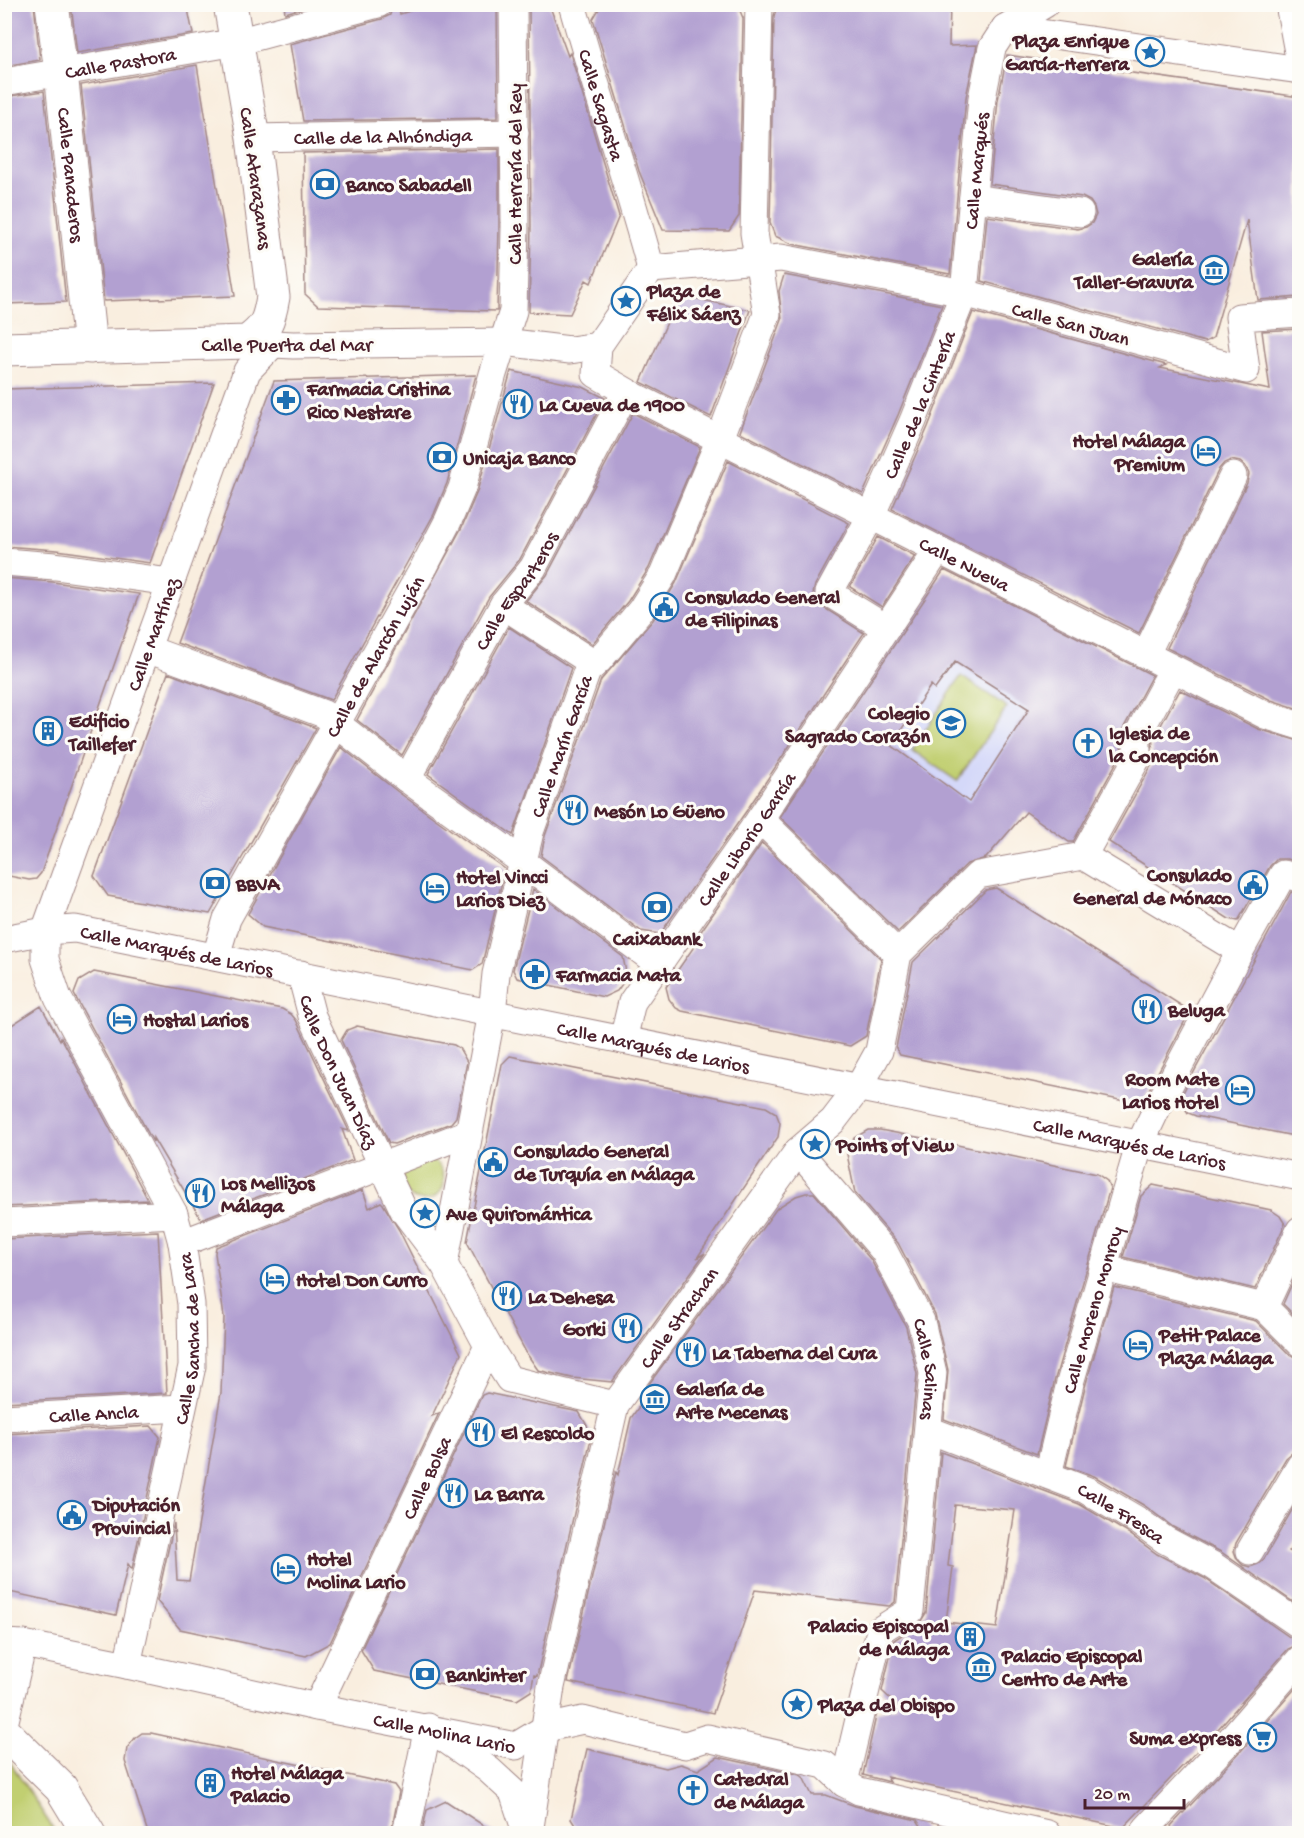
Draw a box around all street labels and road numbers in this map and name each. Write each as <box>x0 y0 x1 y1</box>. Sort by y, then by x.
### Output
street label: Calle Pastora <box>64 45 179 86</box>
street label: Calle Sagasta <box>571 47 627 165</box>
street label: Calle Herrería del Rey <box>506 83 529 265</box>
street label: Calle Atarazanas <box>232 106 275 251</box>
street label: Calle Panaderos <box>50 107 87 244</box>
street label: Calle Marqués <box>962 111 996 230</box>
street label: Calle de la Alhóndiga <box>294 126 473 152</box>
street label: Calle San Juan <box>1009 300 1132 353</box>
street label: Calle de la Cintería <box>881 327 963 484</box>
street label: Calle Puerta del Mar <box>202 336 374 359</box>
street label: Calle Esparteros <box>472 528 565 655</box>
street label: Calle Nueva <box>914 534 1013 599</box>
street label: Calle de Alarcón Luján <box>323 572 432 743</box>
street label: Calle Martínez <box>124 574 187 695</box>
street label: Calle Marín García <box>528 672 600 822</box>
street label: Calle Liborio García <box>694 768 803 912</box>
street label: Calle Marqués de Larios <box>78 922 275 984</box>
street label: Calle Don Juan Díaz <box>292 993 381 1154</box>
street label: Calle Marqués de Larios <box>554 1019 752 1080</box>
street label: Calle Marqués de Larios <box>1031 1115 1228 1177</box>
street label: Calle Moreno Monroy <box>1060 1224 1130 1396</box>
street label: Calle Sancha de Lara <box>172 1250 207 1427</box>
street label: Calle Strachan <box>637 1264 726 1375</box>
street label: Calle Salinas <box>906 1317 941 1421</box>
street label: Calle Ancla <box>49 1402 140 1430</box>
street label: Calle Bolsa <box>399 1433 459 1524</box>
street label: Calle Fresca <box>1074 1480 1169 1551</box>
street label: Calle Molina Lario <box>371 1710 517 1761</box>

